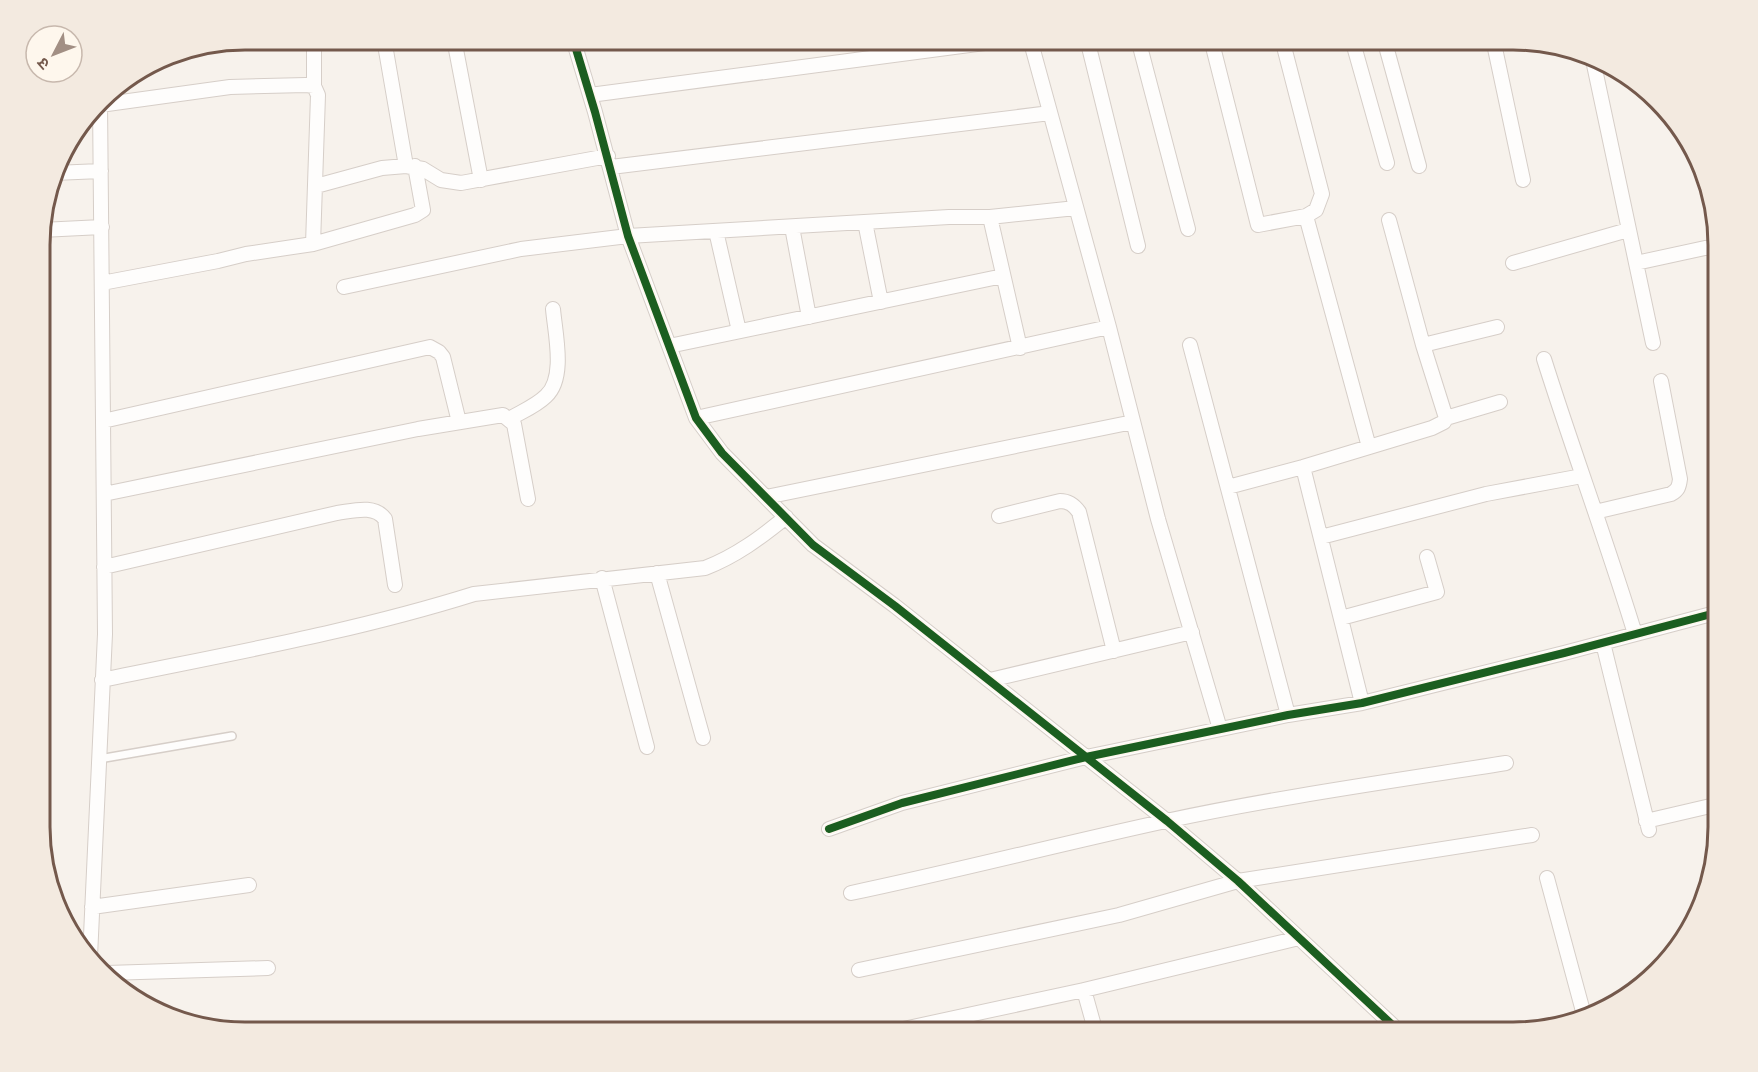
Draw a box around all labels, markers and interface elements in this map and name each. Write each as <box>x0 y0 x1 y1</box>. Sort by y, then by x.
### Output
north arrow <box>24 24 84 84</box>
text: उ <box>33 53 53 74</box>

